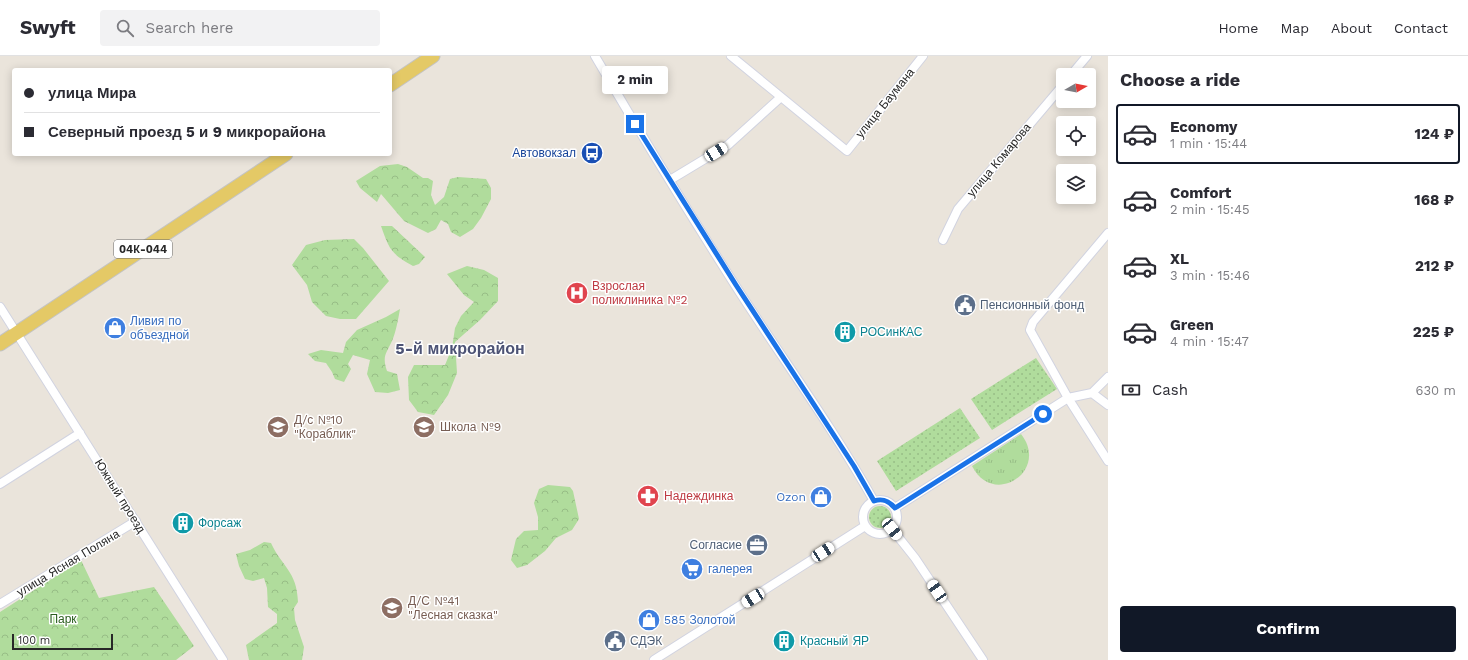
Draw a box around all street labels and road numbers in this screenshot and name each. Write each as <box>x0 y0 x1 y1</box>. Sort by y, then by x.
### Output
street label: улица Баумана <box>853 65 918 141</box>
street label: улица Комарова <box>964 120 1034 200</box>
road number: 04К-044 <box>114 240 172 258</box>
street label: Южный проезд <box>92 456 148 536</box>
street label: улица Ясная Поляна <box>14 527 122 599</box>

